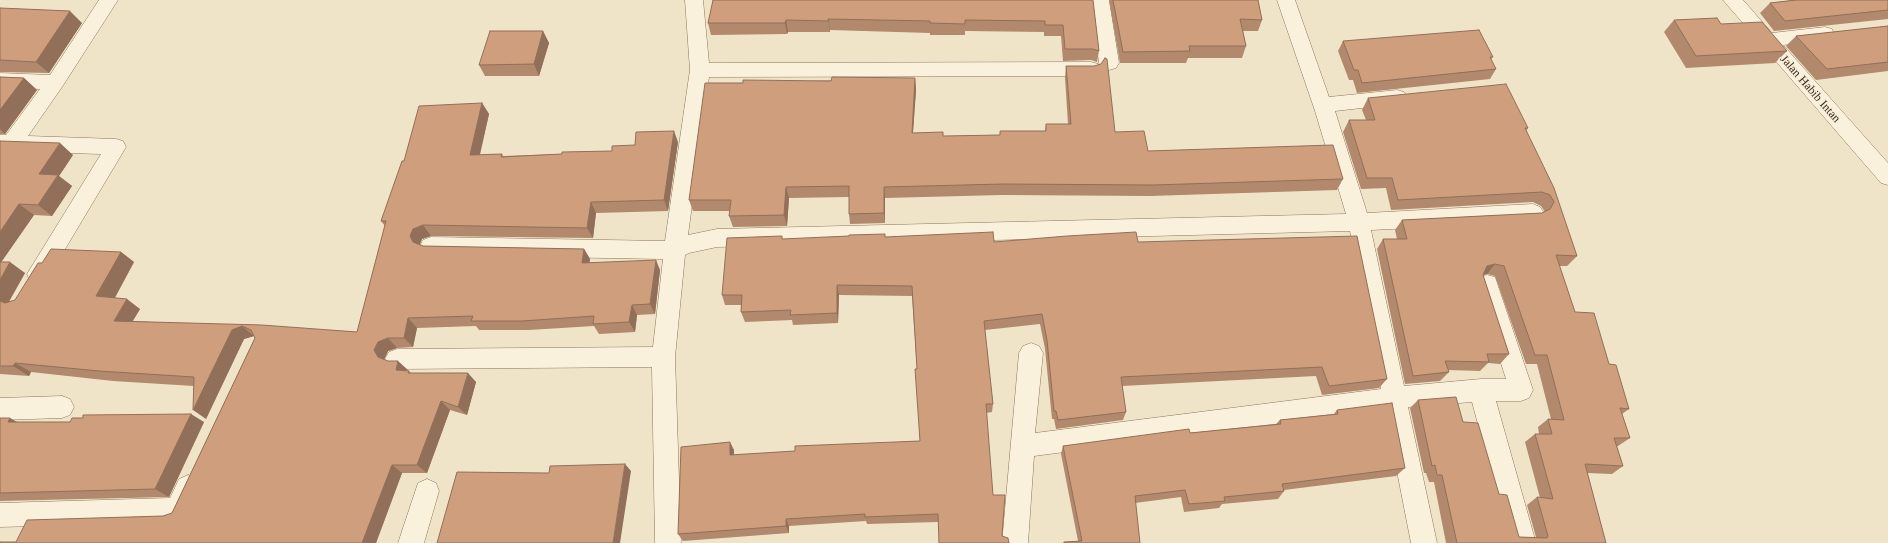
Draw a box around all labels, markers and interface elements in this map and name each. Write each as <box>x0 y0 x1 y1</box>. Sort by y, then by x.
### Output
street label: Jalan Habib Intan <box>1777 52 1843 126</box>

